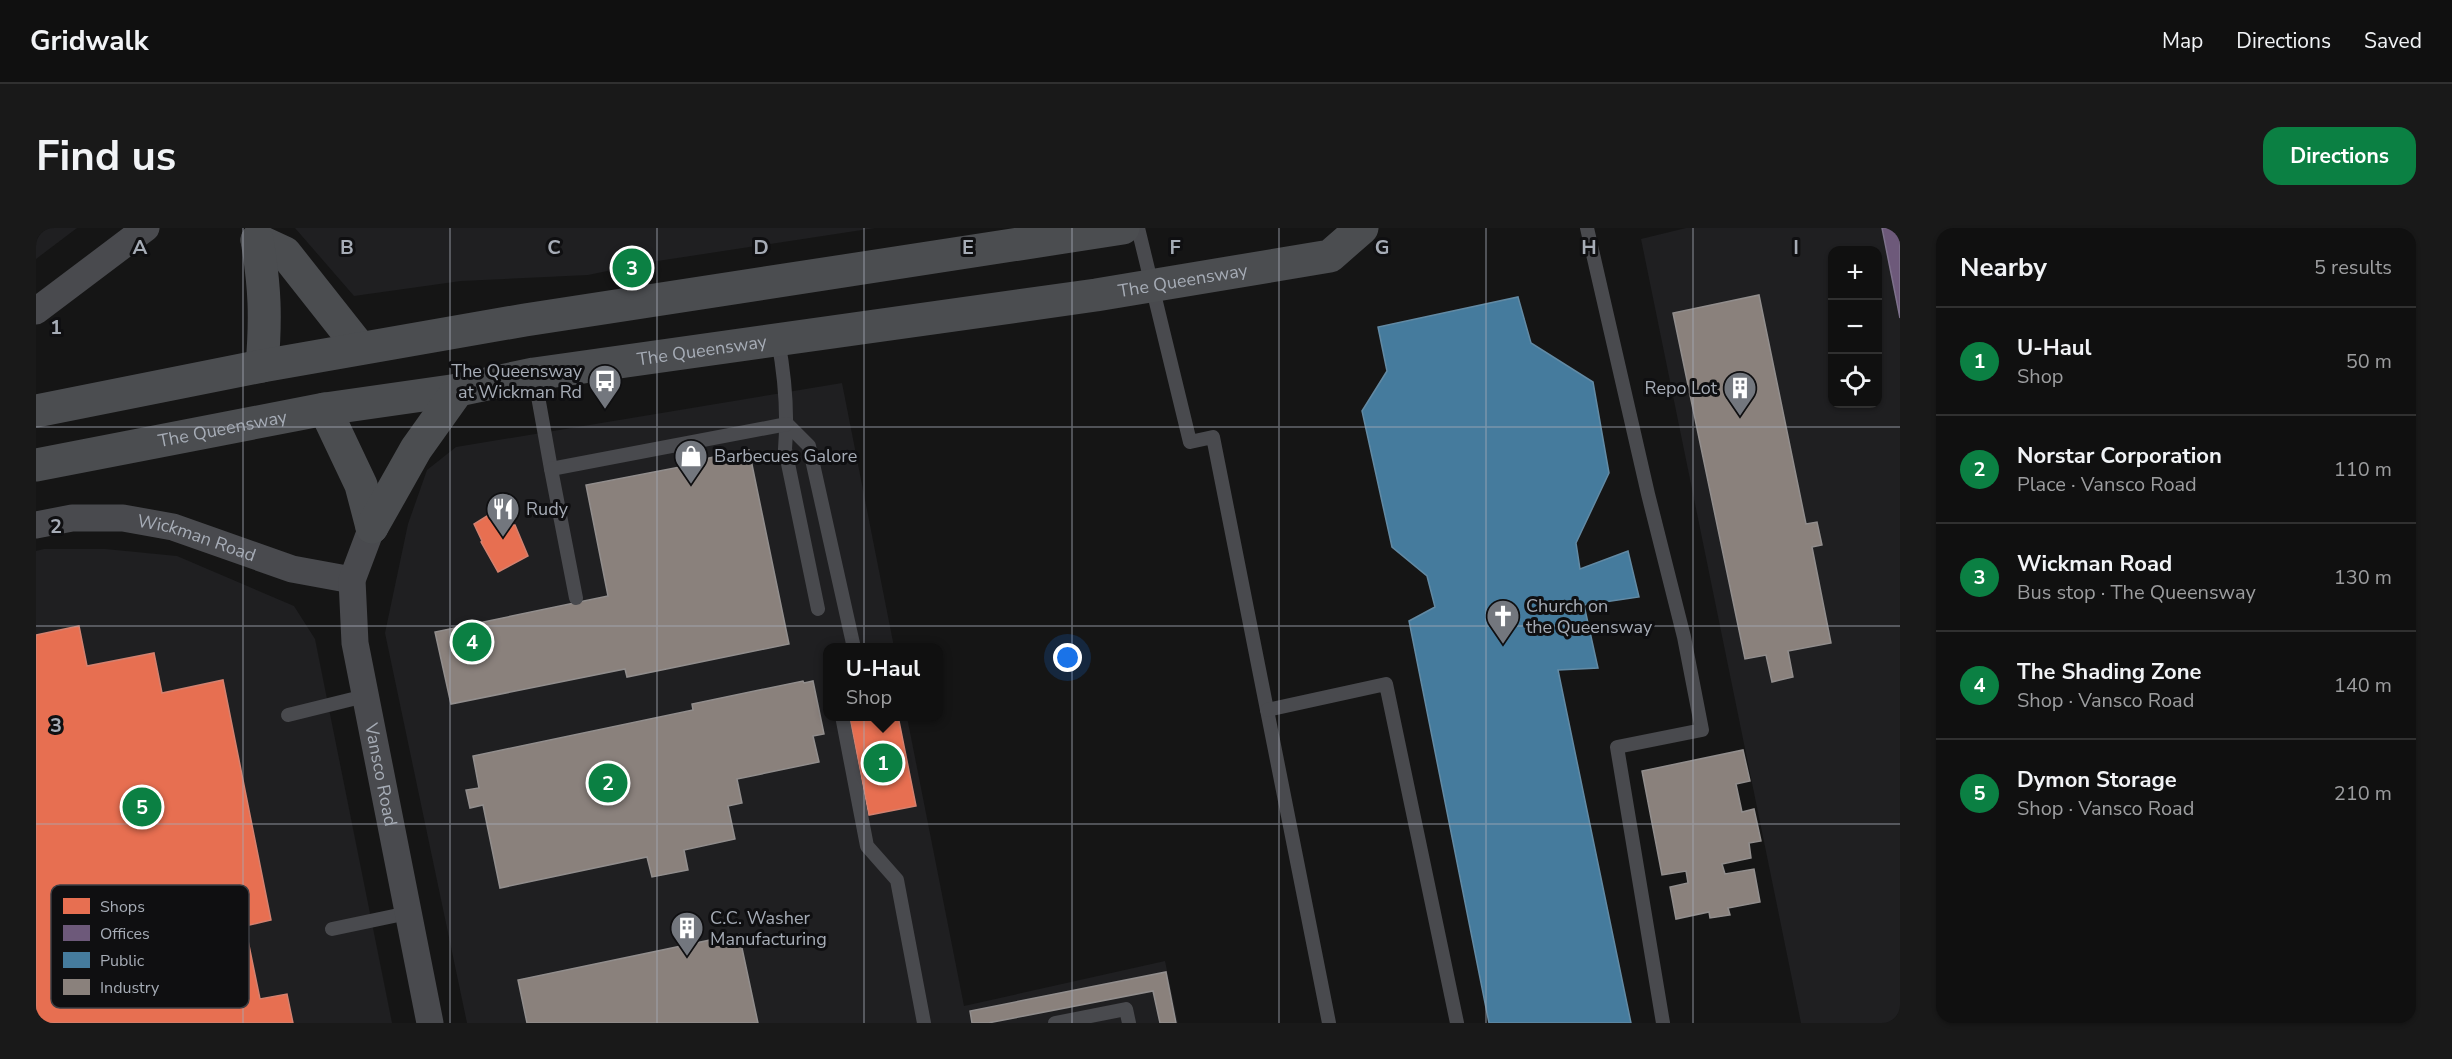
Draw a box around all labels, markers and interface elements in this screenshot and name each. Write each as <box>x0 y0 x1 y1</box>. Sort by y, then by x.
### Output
text: Gridwalk <box>30 22 148 60</box>
text: Map <box>2162 27 2203 55</box>
text: Directions <box>2236 27 2331 55</box>
text: Saved <box>2364 27 2422 55</box>
button: Directions <box>2263 127 2416 185</box>
text: Find us <box>36 128 176 185</box>
text: A <box>133 234 148 261</box>
text: B <box>340 234 354 261</box>
text: C <box>547 234 561 261</box>
text: D <box>753 234 769 261</box>
text: E <box>962 234 974 261</box>
text: F <box>1169 234 1181 261</box>
text: G <box>1375 234 1389 261</box>
text: H <box>1581 234 1597 261</box>
text: I <box>1793 234 1799 261</box>
pin: 3 <box>612 246 652 291</box>
map controls <box>1828 246 1882 408</box>
button: + <box>1828 246 1882 300</box>
text: Nearby <box>1960 250 2047 285</box>
text: 5 results <box>2314 254 2392 281</box>
street label: The Queensway <box>1116 258 1250 303</box>
button: − <box>1828 300 1882 354</box>
text: 1 <box>50 314 62 341</box>
street label: The Queensway <box>636 329 769 371</box>
text: U-Haul <box>2017 333 2092 363</box>
text: 1 <box>1974 348 1986 375</box>
text: 50 m <box>2346 348 2392 375</box>
button: locate <box>1828 354 1882 408</box>
place label: The Queensway at Wickman Rd <box>451 359 583 404</box>
bus stop icon: The Queensway at Wickman Rd <box>587 363 623 410</box>
text: Shop <box>2017 363 2063 390</box>
building icon: Repo Lot <box>1722 370 1758 417</box>
place label: Repo Lot <box>1645 376 1718 400</box>
street label: The Queensway <box>156 404 290 453</box>
shop icon: Barbecues Galore <box>673 438 709 485</box>
text: Norstar Corporation <box>2017 441 2222 471</box>
place label: Barbecues Galore <box>714 444 857 468</box>
text: 2 <box>1974 456 1986 483</box>
text: 110 m <box>2334 456 2392 483</box>
text: Place · Vansco Road <box>2017 471 2197 498</box>
restaurant icon: Rudy <box>485 491 521 538</box>
place label: Rudy <box>526 497 569 521</box>
street label: Wickman Road <box>135 509 259 567</box>
text: 2 <box>50 513 62 540</box>
text: Wickman Road <box>2017 549 2172 579</box>
text: 3 <box>1974 564 1986 591</box>
text: 130 m <box>2334 564 2392 591</box>
text: Bus stop · The Queensway <box>2017 579 2256 606</box>
place label: Church on the Queensway <box>1526 594 1653 639</box>
church icon: Church on the Queensway <box>1485 598 1521 645</box>
pin: 4 <box>452 620 492 664</box>
popup <box>823 643 943 721</box>
your location <box>1053 643 1082 672</box>
text: U-Haul <box>846 654 920 684</box>
text: The Shading Zone <box>2017 657 2202 687</box>
text: 4 <box>1974 672 1986 699</box>
text: 140 m <box>2334 672 2392 699</box>
text: Shop <box>846 684 892 711</box>
text: Shop · Vansco Road <box>2017 687 2194 714</box>
text: 3 <box>50 712 62 739</box>
street label: Vansco Road <box>359 720 403 828</box>
pin: 1 <box>864 740 902 786</box>
pin: 2 <box>588 760 628 806</box>
text: Dymon Storage <box>2017 765 2177 795</box>
text: 5 <box>1974 780 1986 807</box>
text: 210 m <box>2334 780 2392 807</box>
pin: 5 <box>122 784 162 830</box>
text: Shop · Vansco Road <box>2017 795 2194 822</box>
legend <box>51 885 249 1008</box>
text: Shops <box>100 896 145 918</box>
place label: C.C. Washer Manufacturing <box>710 906 827 951</box>
building icon: C.C. Washer Manufacturing <box>669 910 705 957</box>
text: Offices <box>100 923 150 945</box>
text: Public <box>100 950 145 972</box>
text: Industry <box>100 977 160 999</box>

